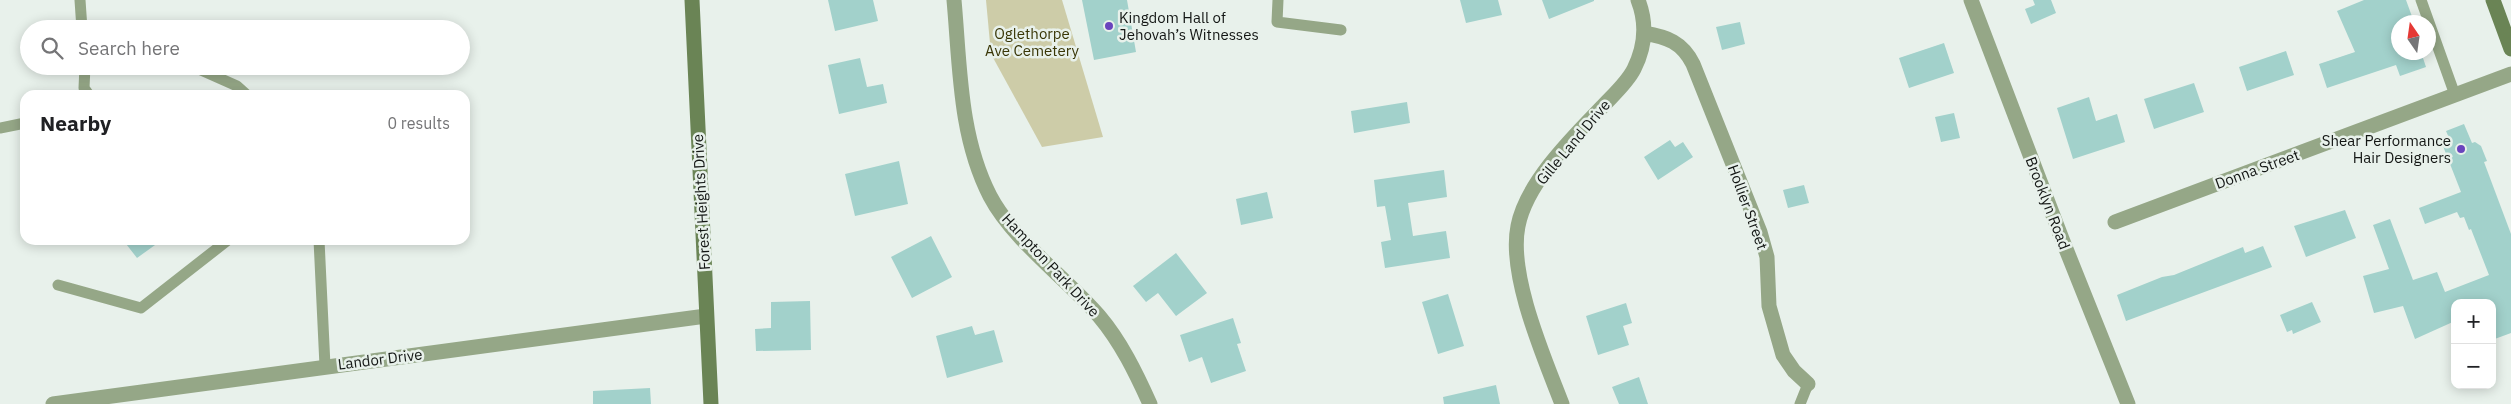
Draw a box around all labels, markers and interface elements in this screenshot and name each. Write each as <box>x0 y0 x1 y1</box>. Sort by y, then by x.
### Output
place label: Kingdom Hall of Jehovah’s Witnesses <box>1119 8 1259 44</box>
north arrow <box>2391 15 2436 60</box>
search box <box>20 20 470 75</box>
marker: Kingdom Hall of Jehovah’s Witnesses <box>1103 20 1115 32</box>
park label: Oglethorpe Ave Cemetery <box>985 24 1079 60</box>
icon: search <box>38 34 66 62</box>
text: Search here <box>78 36 180 60</box>
street label: Gille Land Drive <box>1532 96 1614 188</box>
text: Nearby <box>40 109 111 137</box>
text: 0 results <box>387 113 450 133</box>
place label: Shear Performance Hair Designers <box>2322 131 2451 167</box>
street label: Forest Heights Drive <box>688 134 714 270</box>
marker: Shear Performance Hair Designers <box>2455 143 2467 155</box>
street label: Donna Street <box>2212 145 2302 193</box>
street label: Brooklyn Road <box>2022 154 2074 252</box>
street label: Hollier Street <box>1724 162 1772 252</box>
street label: Hampton Park Drive <box>998 209 1104 321</box>
map controls <box>2451 299 2496 389</box>
button: + <box>2451 299 2496 344</box>
street label: Landor Drive <box>337 344 423 374</box>
button: − <box>2451 344 2496 389</box>

